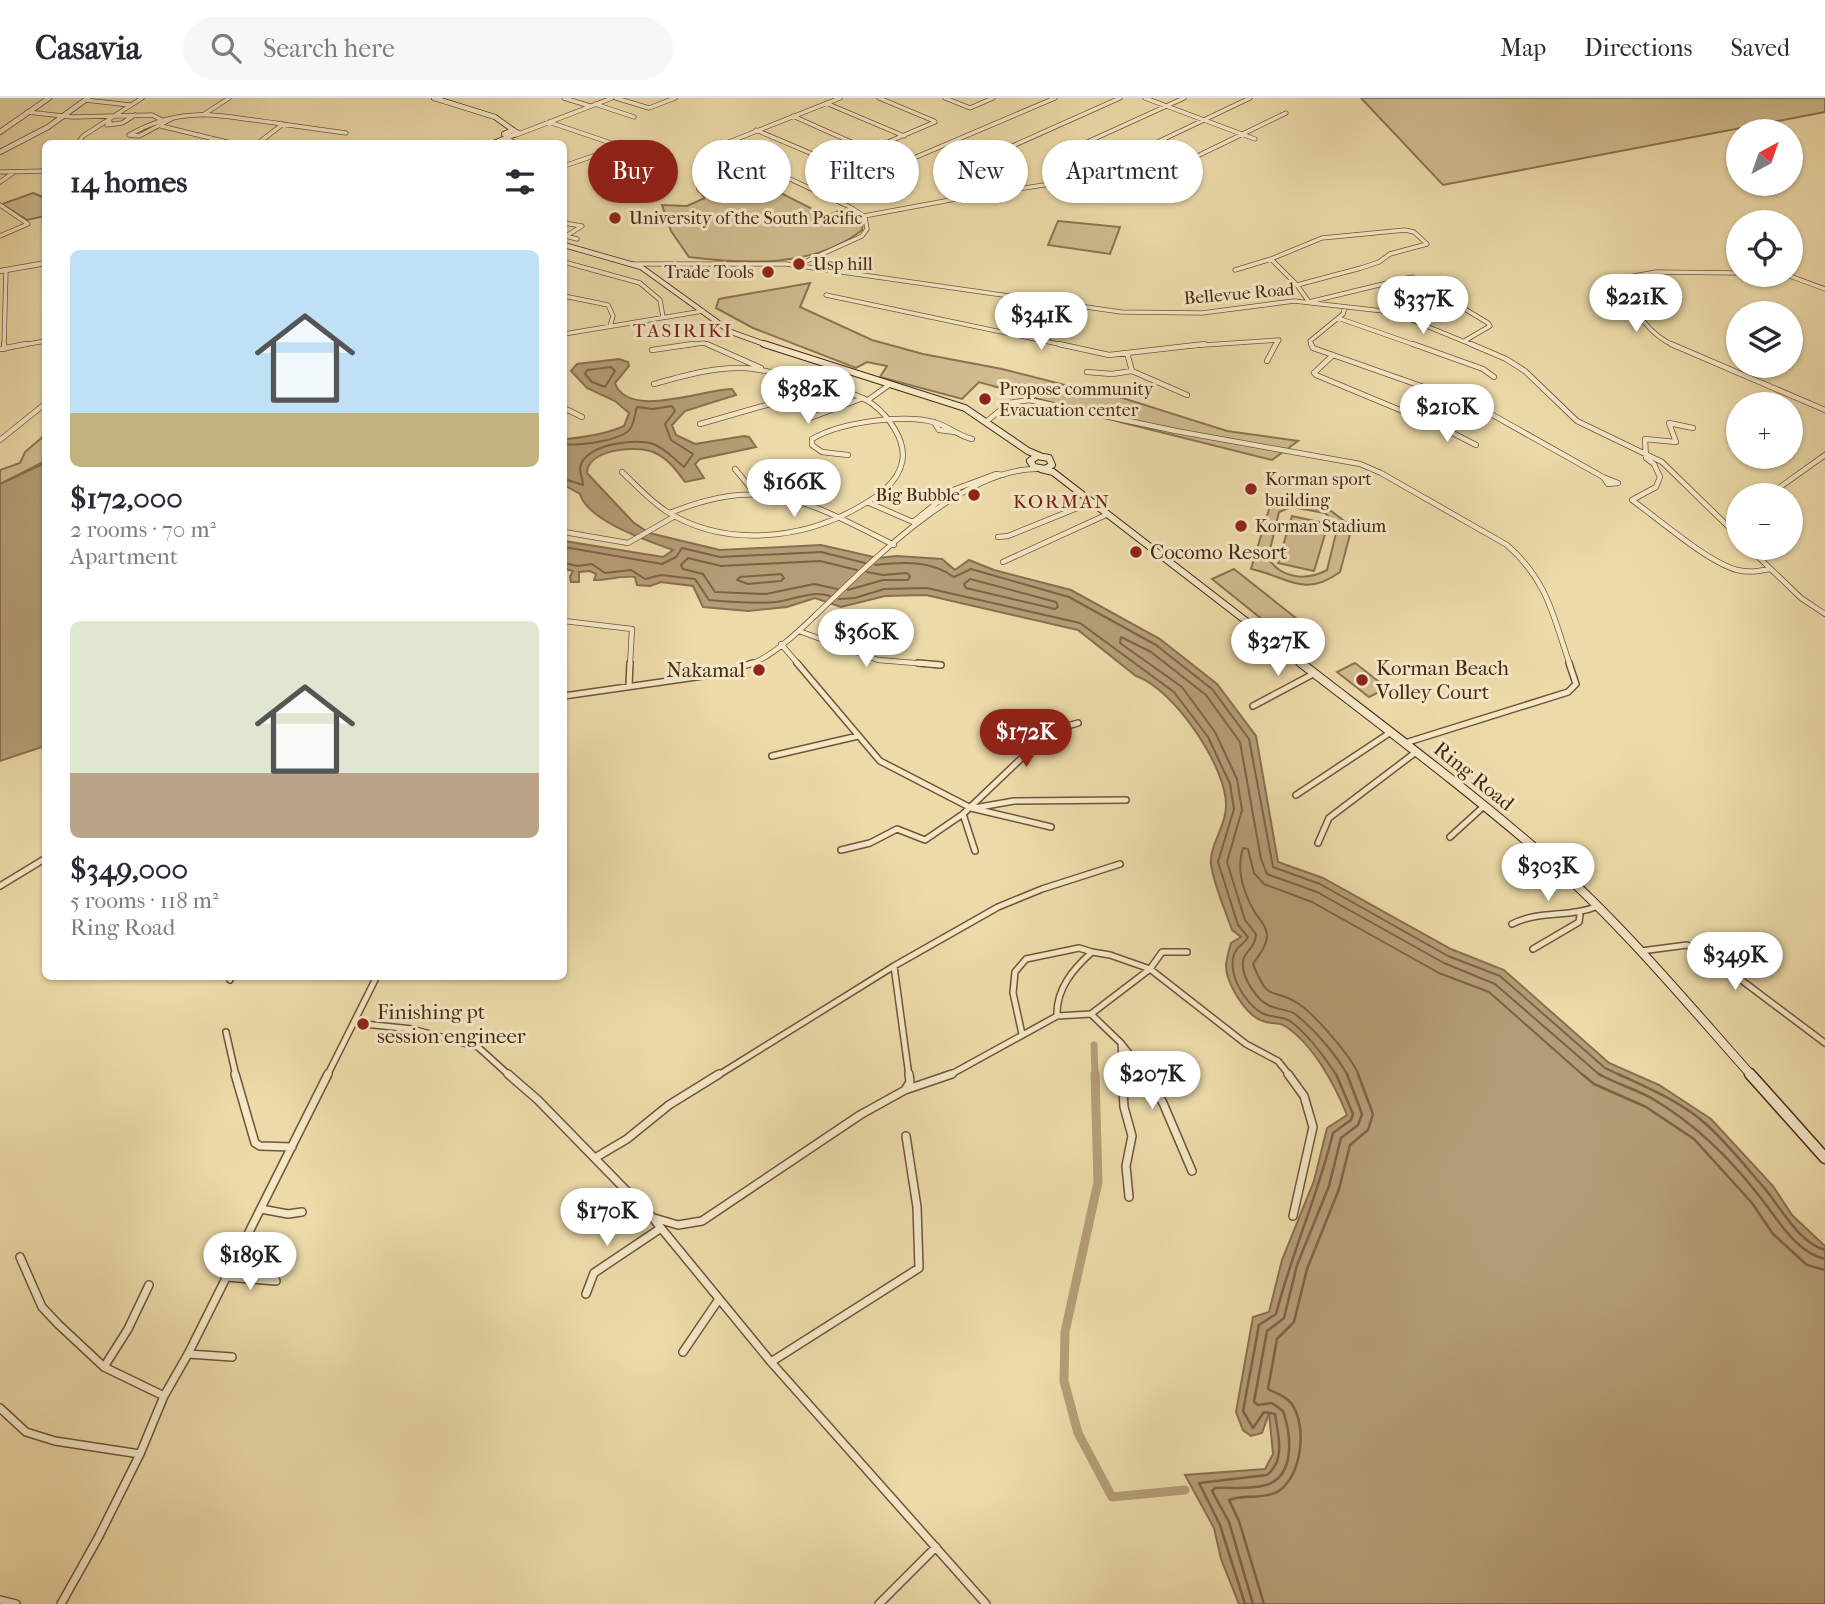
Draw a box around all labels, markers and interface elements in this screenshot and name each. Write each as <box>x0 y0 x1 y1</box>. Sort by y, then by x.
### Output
search box <box>183 17 673 80</box>
text: Casavia <box>35 29 141 68</box>
icon: search <box>207 29 245 67</box>
text: Search here <box>263 33 395 64</box>
text: Map <box>1500 34 1546 62</box>
text: Directions <box>1584 34 1692 62</box>
text: Saved <box>1730 34 1790 62</box>
north arrow <box>1726 119 1802 196</box>
map controls <box>1726 119 1803 560</box>
chip: Buy <box>588 140 678 203</box>
chip: Rent <box>692 140 791 203</box>
chip: Filters <box>805 140 919 203</box>
chip: New <box>933 140 1028 203</box>
chip: Apartment <box>1042 140 1203 203</box>
icon: filters <box>501 163 539 201</box>
text: 14 homes <box>70 165 187 200</box>
place label: University of the South Pacific <box>629 208 862 229</box>
marker: University of the South Pacific <box>607 210 623 226</box>
button: locate <box>1726 210 1803 287</box>
place label: Usp hill <box>813 254 873 275</box>
marker: Usp hill <box>791 256 807 272</box>
place label: Trade Tools <box>664 262 754 283</box>
marker: Trade Tools <box>760 264 776 280</box>
pin: $221K <box>1587 274 1685 334</box>
pin: $337K <box>1374 276 1472 336</box>
street label: Bellevue Road <box>1183 279 1295 309</box>
text: $221K <box>1605 283 1667 310</box>
text: $337K <box>1393 285 1453 312</box>
pin: $341K <box>992 292 1090 352</box>
icon: home <box>242 295 368 421</box>
text: $341K <box>1011 301 1071 328</box>
button: layers <box>1726 301 1803 378</box>
district label: TASIRIKI <box>633 320 733 342</box>
pin: $382K <box>759 366 857 426</box>
text: $382K <box>777 375 839 402</box>
place label: Propose community Evacuation center <box>999 379 1155 421</box>
pin: $210K <box>1398 384 1496 444</box>
marker: Propose community Evacuation center <box>977 391 993 407</box>
button: + <box>1726 392 1803 469</box>
text: $210K <box>1416 393 1478 420</box>
pin: $166K <box>745 460 843 519</box>
text: $166K <box>763 468 825 495</box>
place label: Korman sport building <box>1264 469 1372 511</box>
text: $172,000 <box>70 481 183 516</box>
marker: Korman sport building <box>1243 481 1259 497</box>
button: − <box>1726 483 1803 560</box>
place label: Big Bubble <box>875 485 960 506</box>
marker: Big Bubble <box>966 487 982 503</box>
district label: KORMAN <box>1013 491 1111 513</box>
text: 2 rooms · 70 m² <box>70 516 216 543</box>
place label: Korman Stadium <box>1255 516 1386 537</box>
marker: Korman Stadium <box>1233 518 1249 534</box>
place label: Cocomo Resort <box>1150 540 1288 564</box>
text: Apartment <box>70 543 178 570</box>
marker: Cocomo Resort <box>1128 544 1144 560</box>
pin: $360K <box>817 610 915 669</box>
text: $360K <box>834 618 898 645</box>
pin: $327K <box>1229 618 1327 678</box>
text: $327K <box>1247 627 1309 654</box>
place label: Korman Beach Volley Court <box>1375 656 1509 704</box>
place label: Nakamal <box>666 658 745 682</box>
marker: Nakamal <box>751 662 767 678</box>
icon: home <box>242 666 368 792</box>
marker: Korman Beach Volley Court <box>1354 672 1370 688</box>
pin: $172K <box>977 710 1075 769</box>
text: $172K <box>996 718 1056 745</box>
street label: Ring Road <box>1429 736 1519 816</box>
pin: $303K <box>1499 844 1597 903</box>
text: $349,000 <box>70 852 188 887</box>
text: $303K <box>1518 852 1578 879</box>
text: 5 rooms · 118 m² <box>70 887 218 914</box>
text: Ring Road <box>70 914 175 941</box>
pin: $349K <box>1686 932 1784 992</box>
text: $349K <box>1703 941 1767 968</box>
place label: Finishing pt session engineer <box>377 1000 526 1048</box>
marker: Finishing pt session engineer <box>355 1016 371 1032</box>
pin: $207K <box>1103 1052 1201 1111</box>
text: $207K <box>1120 1060 1185 1087</box>
pin: $170K <box>558 1188 656 1248</box>
text: $170K <box>576 1197 638 1224</box>
pin: $189K <box>201 1232 299 1292</box>
text: $189K <box>219 1241 281 1268</box>

